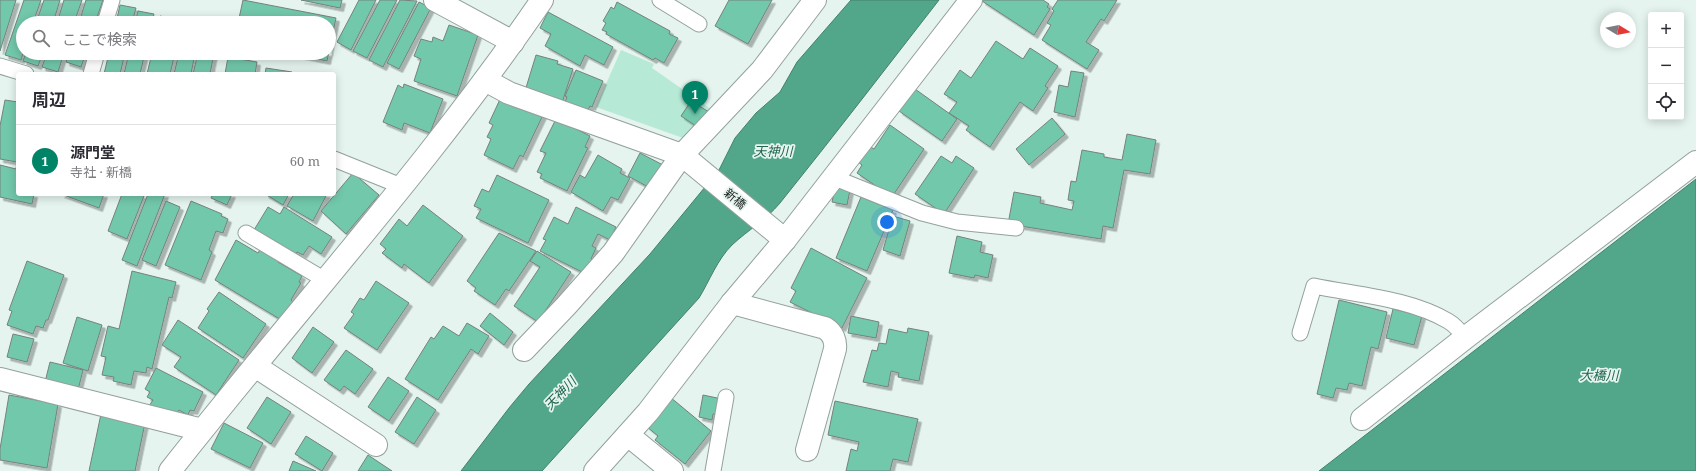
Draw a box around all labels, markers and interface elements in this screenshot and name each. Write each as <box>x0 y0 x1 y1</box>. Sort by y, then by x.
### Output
north arrow <box>1600 12 1636 48</box>
map controls <box>1648 12 1684 120</box>
button: + <box>1648 12 1684 48</box>
search box <box>16 16 336 60</box>
icon: search <box>30 27 52 49</box>
text: ここで検索 <box>62 29 137 49</box>
button: − <box>1648 48 1684 84</box>
pin: 1 <box>682 81 708 114</box>
button: locate <box>1648 84 1684 120</box>
text: 周辺 <box>32 88 66 111</box>
text: 源門堂 <box>70 142 115 162</box>
water label: 天神川 <box>753 142 794 160</box>
text: 1 <box>41 152 49 170</box>
text: 60 m <box>290 152 320 170</box>
text: 寺社 · 新橋 <box>70 163 132 181</box>
street label: 新橋 <box>721 184 750 213</box>
your location <box>877 212 897 232</box>
water label: 大橋川 <box>1579 366 1620 384</box>
water label: 天神川 <box>540 371 581 413</box>

